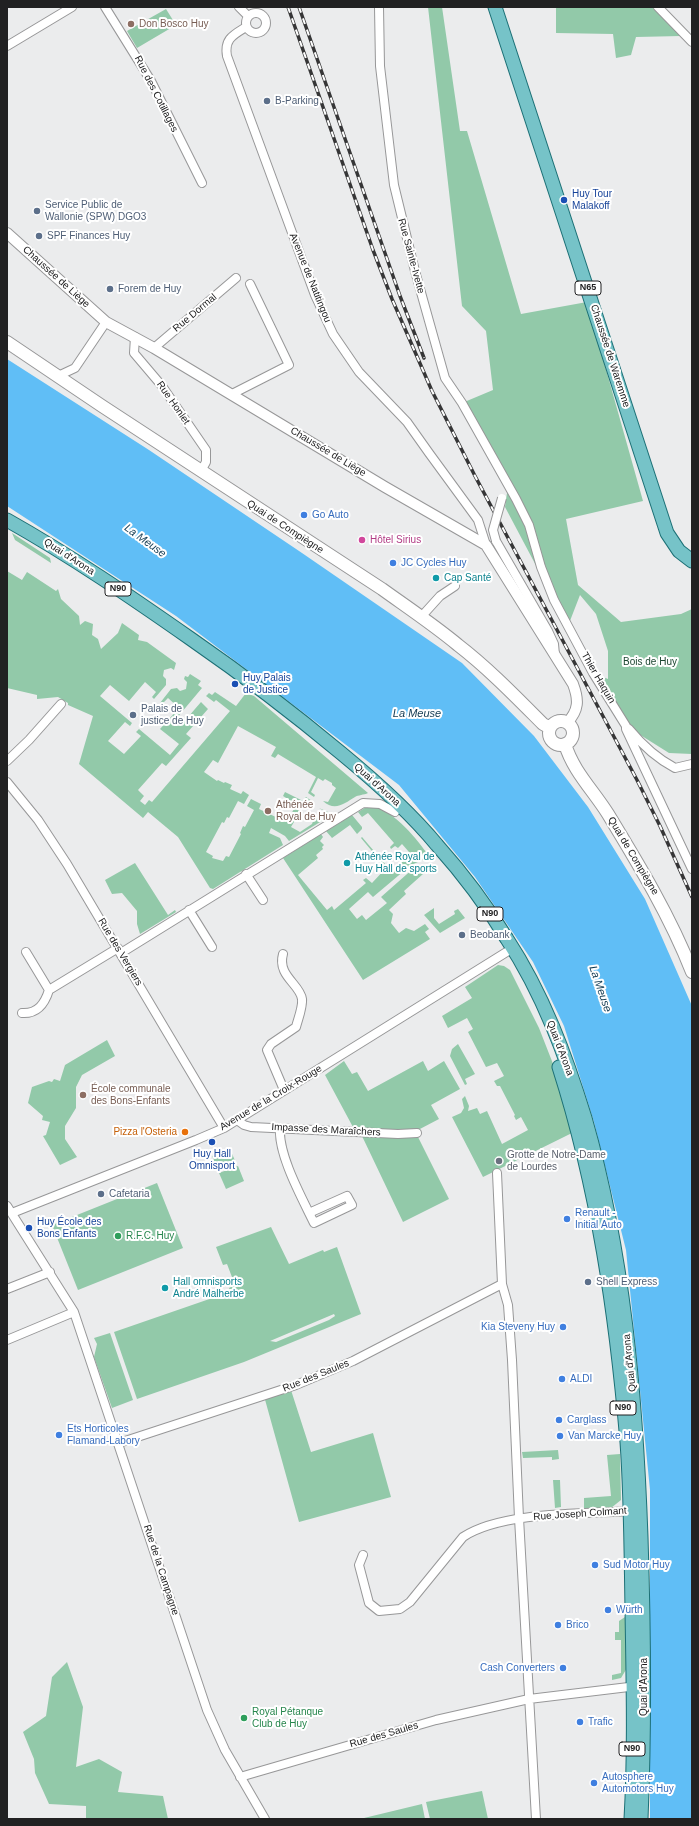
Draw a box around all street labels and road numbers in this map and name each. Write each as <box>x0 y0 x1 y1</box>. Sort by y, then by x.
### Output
street label: Rue des Cotillages <box>132 54 180 134</box>
street label: Rue Sainte-Ivette <box>395 217 427 295</box>
street label: Avenue de Natitingou <box>287 232 333 324</box>
street label: Chaussée de Liège <box>20 244 92 310</box>
road number: N65 <box>575 281 601 295</box>
street label: Rue Dormal <box>171 291 219 335</box>
street label: Chaussée de Waremme <box>588 303 632 409</box>
street label: Rue Honlet <box>154 379 192 427</box>
street label: Chaussée de Liège <box>288 425 368 479</box>
street label: Quai de Compiègne <box>244 498 326 556</box>
street label: Quai d'Arona <box>41 536 97 578</box>
road number: N90 <box>105 582 131 596</box>
street label: Thier Haquin <box>578 650 618 706</box>
street label: Quai d'Arona <box>351 761 403 809</box>
street label: Quai de Compiègne <box>605 815 661 897</box>
road number: N90 <box>477 907 503 921</box>
street label: Rue des Vergiers <box>95 916 145 988</box>
street label: Quai d'Arona <box>544 1019 576 1077</box>
street label: Avenue de la Croix-Rouge <box>218 1063 324 1133</box>
street label: Impasse des Maraîchers <box>271 1121 381 1139</box>
street label: Quai d'Arona <box>621 1334 639 1392</box>
street label: Rue des Saules <box>281 1357 351 1395</box>
road number: N90 <box>610 1401 636 1415</box>
street label: Rue Joseph Colmant <box>533 1505 627 1523</box>
street label: Rue de la Campagne <box>141 1523 181 1617</box>
street label: Quai d'Arona <box>638 1658 650 1716</box>
street label: Rue des Saules <box>348 1720 420 1750</box>
road number: N90 <box>619 1742 645 1756</box>

